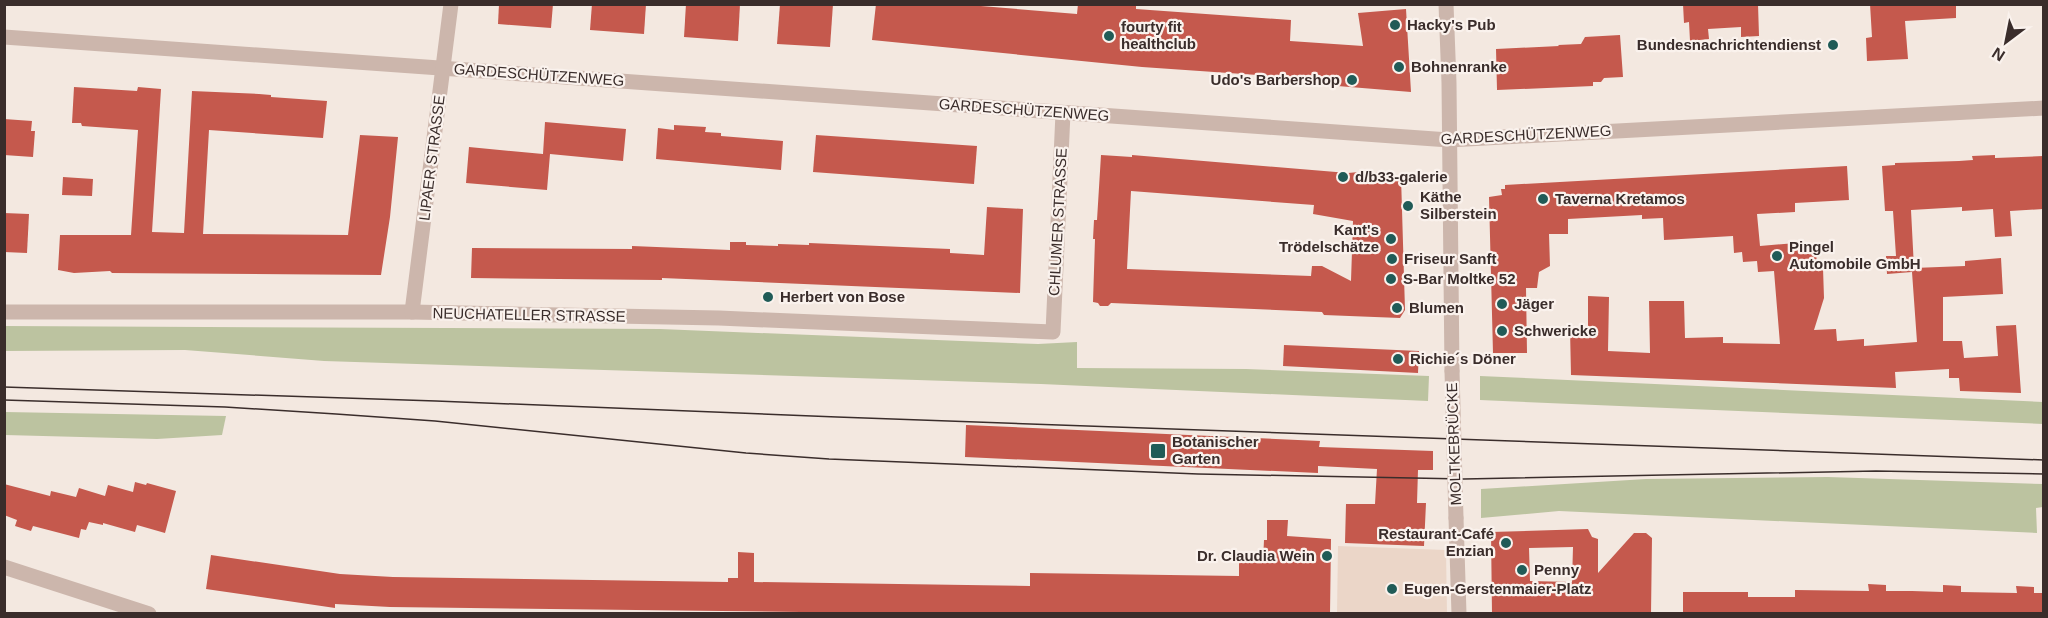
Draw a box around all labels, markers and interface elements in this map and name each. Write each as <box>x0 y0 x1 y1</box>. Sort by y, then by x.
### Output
north arrow <box>1976 12 2036 72</box>
place label: Hacky's Pub <box>1407 16 1496 33</box>
place label: fourty fit healthclub <box>1121 18 1196 52</box>
marker: Hacky's Pub <box>1388 18 1402 32</box>
marker: fourty fit healthclub <box>1102 29 1116 43</box>
place label: Bundesnachrichtendienst <box>1637 36 1821 53</box>
marker: Bundesnachrichtendienst <box>1826 38 1840 52</box>
text: N <box>1989 44 2008 65</box>
place label: Bohnenranke <box>1411 58 1507 75</box>
street label: GARDESCHÜTZENWEG <box>453 60 625 89</box>
marker: Bohnenranke <box>1392 60 1406 74</box>
place label: Udo's Barbershop <box>1211 71 1340 88</box>
marker: Udo's Barbershop <box>1345 73 1359 87</box>
street label: LIPAER STRASSE <box>415 94 448 222</box>
street label: GARDESCHÜTZENWEG <box>938 95 1110 124</box>
street label: GARDESCHÜTZENWEG <box>1440 122 1612 147</box>
street label: CHLUMER STRASSE <box>1045 147 1070 296</box>
place label: d/b33-galerie <box>1355 168 1448 185</box>
marker: d/b33-galerie <box>1336 170 1350 184</box>
place label: Käthe Silberstein <box>1420 188 1497 222</box>
place label: Taverna Kretamos <box>1555 190 1685 207</box>
marker: Taverna Kretamos <box>1536 192 1550 206</box>
marker: Käthe Silberstein <box>1401 199 1415 213</box>
place label: Kant's Trödelschätze <box>1279 221 1379 255</box>
marker: Kant's Trödelschätze <box>1384 232 1398 246</box>
place label: Pingel Automobile GmbH <box>1789 238 1921 272</box>
marker: Pingel Automobile GmbH <box>1770 249 1784 263</box>
place label: Friseur Sanft <box>1404 250 1497 267</box>
marker: Friseur Sanft <box>1385 252 1399 266</box>
place label: S-Bar Moltke 52 <box>1403 270 1516 287</box>
marker: S-Bar Moltke 52 <box>1384 272 1398 286</box>
place label: Herbert von Bose <box>780 288 905 305</box>
marker: Herbert von Bose <box>761 290 775 304</box>
place label: Jäger <box>1514 295 1554 312</box>
marker: Jäger <box>1495 297 1509 311</box>
place label: Blumen <box>1409 299 1464 316</box>
marker: Blumen <box>1390 301 1404 315</box>
street label: NEUCHATELLER STRASSE <box>432 304 626 325</box>
place label: Schwericke <box>1514 322 1597 339</box>
marker: Schwericke <box>1495 324 1509 338</box>
place label: Richie´s Döner <box>1410 350 1516 367</box>
marker: Richie´s Döner <box>1391 352 1405 366</box>
street label: MOLTKEBRÜCKE <box>1443 382 1464 506</box>
place label: Botanischer Garten <box>1172 433 1259 467</box>
marker: Botanischer Garten <box>1149 442 1167 460</box>
place label: Restaurant-Café Enzian <box>1378 525 1494 559</box>
marker: Restaurant-Café Enzian <box>1499 536 1513 550</box>
place label: Dr. Claudia Wein <box>1197 547 1315 564</box>
marker: Dr. Claudia Wein <box>1320 549 1334 563</box>
place label: Penny <box>1534 561 1580 578</box>
marker: Penny <box>1515 563 1529 577</box>
place label: Eugen-Gerstenmaier-Platz <box>1404 580 1592 597</box>
marker: Eugen-Gerstenmaier-Platz <box>1385 582 1399 596</box>

